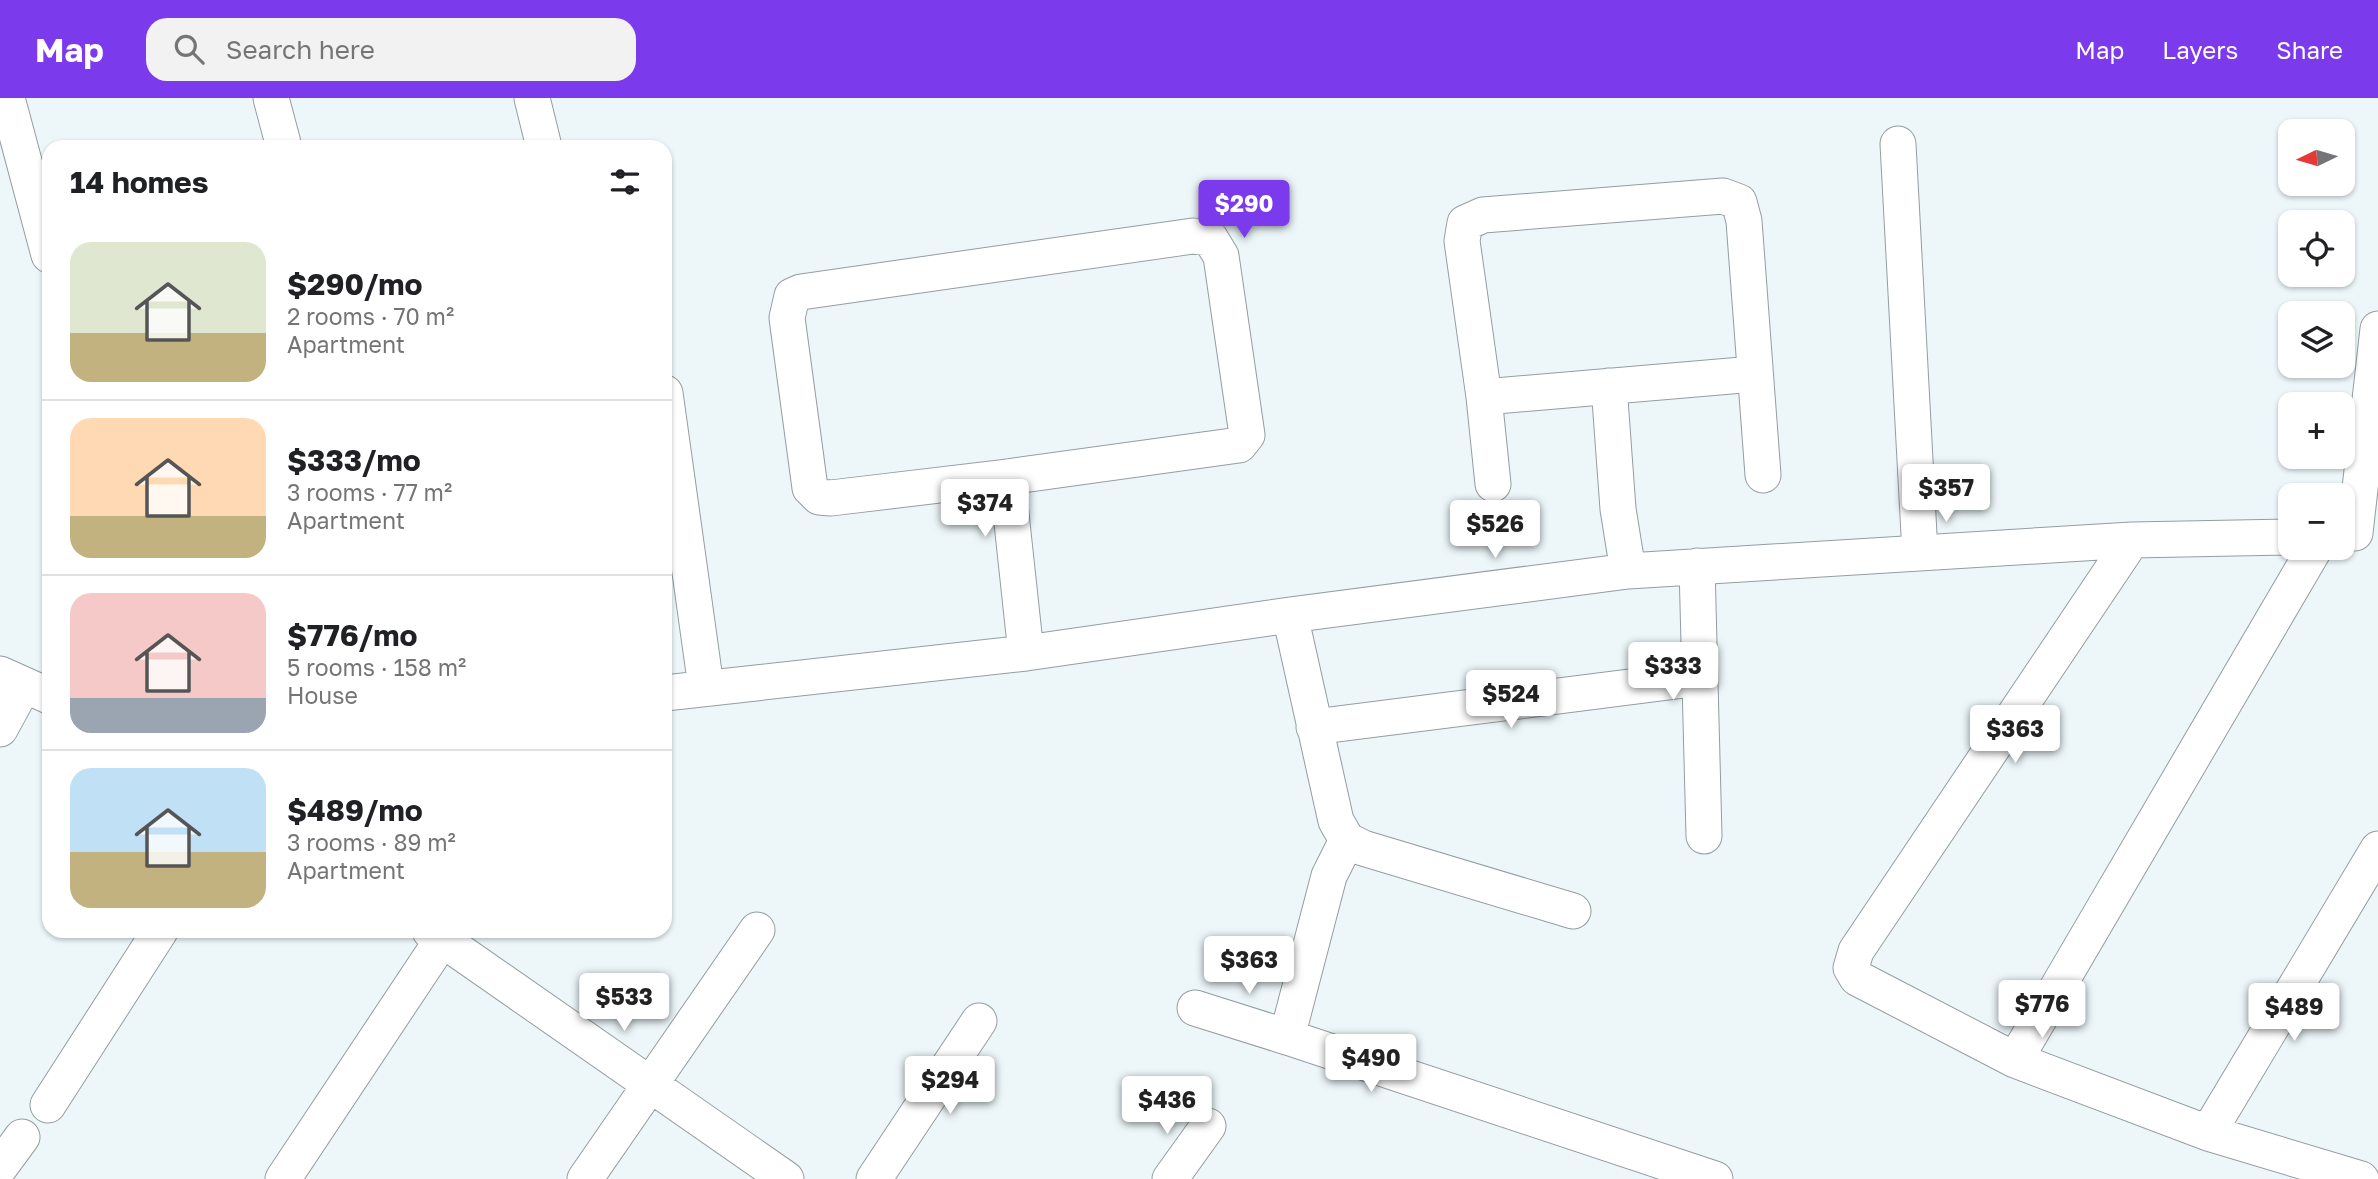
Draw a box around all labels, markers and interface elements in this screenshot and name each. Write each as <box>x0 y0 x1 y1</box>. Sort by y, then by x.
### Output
search box <box>146 18 636 81</box>
text: Map <box>35 30 104 69</box>
icon: search <box>170 30 208 68</box>
text: Search here <box>226 34 375 65</box>
text: Map <box>2075 35 2124 64</box>
text: Layers <box>2162 35 2238 64</box>
text: Share <box>2276 35 2343 64</box>
north arrow <box>2278 119 2356 196</box>
map controls <box>2278 119 2355 560</box>
icon: filters <box>606 163 644 201</box>
text: 14 homes <box>70 164 209 200</box>
pin: $290 <box>1203 180 1285 240</box>
text: $290 <box>1215 189 1274 217</box>
button: locate <box>2278 210 2355 287</box>
text: $290/mo <box>287 266 423 302</box>
icon: home <box>126 270 210 354</box>
button: layers <box>2278 301 2355 378</box>
text: 2 rooms · 70 m² <box>287 302 454 330</box>
text: Apartment <box>287 330 405 358</box>
button: + <box>2278 392 2355 469</box>
text: $333/mo <box>287 442 421 478</box>
icon: home <box>126 446 210 530</box>
pin: $357 <box>1905 464 1987 524</box>
text: $357 <box>1918 473 1974 501</box>
text: 3 rooms · 77 m² <box>287 478 452 506</box>
pin: $374 <box>944 480 1026 539</box>
button: − <box>2278 483 2355 560</box>
text: $374 <box>957 488 1013 516</box>
pin: $526 <box>1454 500 1536 560</box>
text: Apartment <box>287 506 405 534</box>
text: $526 <box>1466 509 1524 537</box>
text: $776/mo <box>287 617 418 653</box>
icon: home <box>126 621 210 705</box>
pin: $333 <box>1632 642 1714 702</box>
text: $333 <box>1644 651 1702 679</box>
text: 5 rooms · 158 m² <box>287 653 466 681</box>
pin: $524 <box>1470 670 1552 730</box>
text: $524 <box>1482 679 1540 707</box>
text: House <box>287 681 358 709</box>
pin: $363 <box>1974 706 2056 765</box>
text: $363 <box>1986 714 2044 742</box>
text: $489/mo <box>287 792 423 828</box>
icon: home <box>126 796 210 880</box>
text: 3 rooms · 89 m² <box>287 828 456 856</box>
text: Apartment <box>287 856 405 884</box>
pin: $363 <box>1208 936 1290 996</box>
text: $363 <box>1220 945 1278 973</box>
pin: $533 <box>583 974 665 1033</box>
pin: $776 <box>2001 981 2083 1040</box>
text: $533 <box>595 982 653 1010</box>
pin: $489 <box>2253 984 2335 1043</box>
text: $776 <box>2014 989 2070 1017</box>
text: $489 <box>2264 992 2324 1020</box>
pin: $490 <box>1330 1034 1412 1094</box>
text: $490 <box>1341 1043 1401 1071</box>
pin: $294 <box>909 1056 991 1116</box>
text: $294 <box>921 1065 979 1093</box>
pin: $436 <box>1126 1076 1208 1136</box>
text: $436 <box>1138 1085 1196 1113</box>

